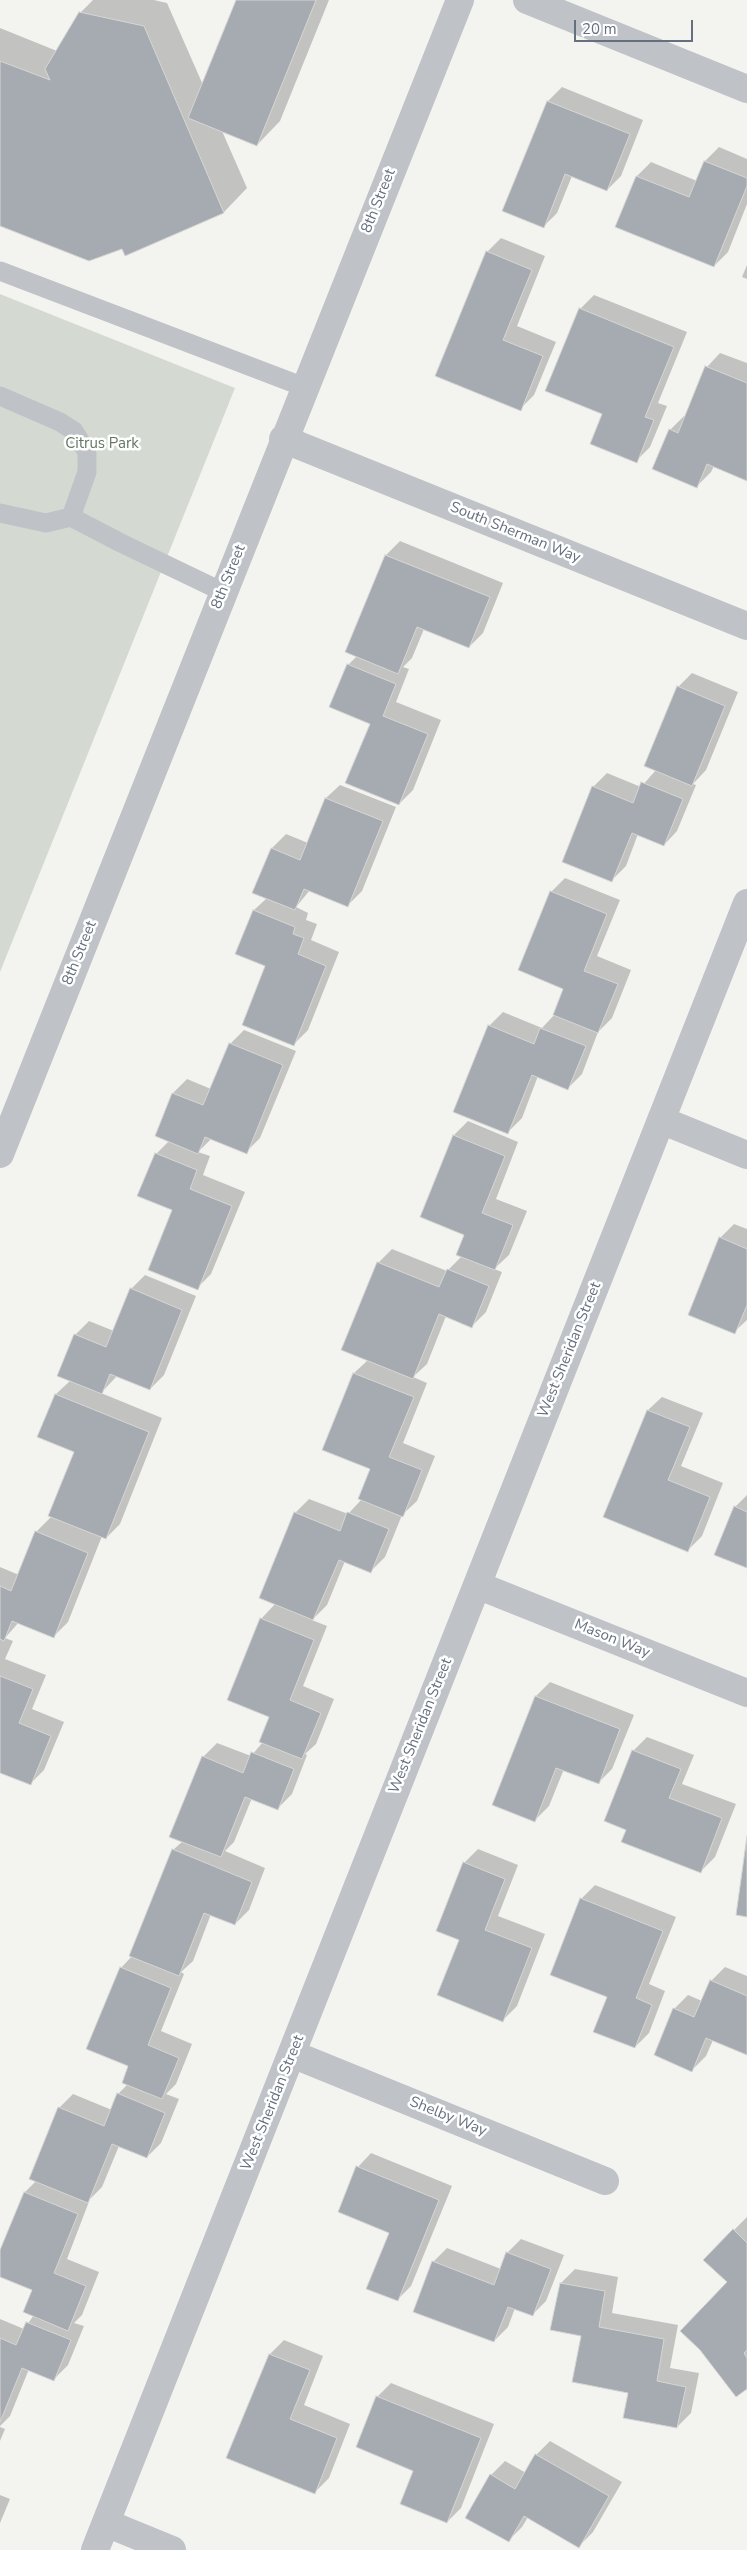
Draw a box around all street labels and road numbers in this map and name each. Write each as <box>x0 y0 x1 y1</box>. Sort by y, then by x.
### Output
street label: 8th Street <box>358 166 400 236</box>
street label: South Sherman Way <box>447 499 583 567</box>
street label: 8th Street <box>208 542 250 612</box>
street label: 8th Street <box>59 918 101 988</box>
street label: West Sheridan Street <box>535 1280 605 1420</box>
street label: Mason Way <box>572 1616 652 1662</box>
street label: West Sheridan Street <box>386 1656 456 1796</box>
street label: West Sheridan Street <box>238 2033 308 2173</box>
street label: Shelby Way <box>407 2093 489 2141</box>

